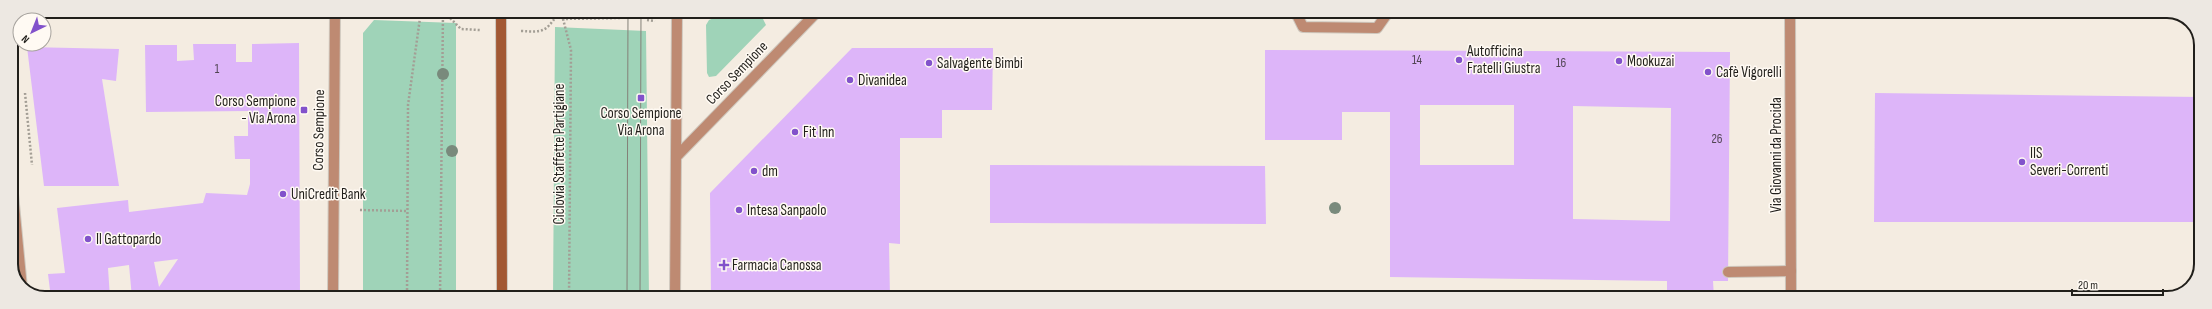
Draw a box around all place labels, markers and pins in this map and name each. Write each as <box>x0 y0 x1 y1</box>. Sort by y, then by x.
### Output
place label: Autofficina Fratelli Giustra <box>1466 42 1541 78</box>
place label: Mookuzai <box>1627 52 1675 71</box>
place label: Salvagente Bimbi <box>937 54 1023 73</box>
marker: Autofficina Fratelli Giustra <box>1454 55 1464 65</box>
marker: Mookuzai <box>1614 56 1624 66</box>
marker: Salvagente Bimbi <box>924 58 934 68</box>
place label: Cafè Vigorelli <box>1716 63 1782 82</box>
marker: Cafè Vigorelli <box>1703 67 1713 77</box>
place label: Divanidea <box>858 71 907 90</box>
marker: Divanidea <box>845 75 855 85</box>
place label: Corso Sempione - Via Arona <box>215 92 296 128</box>
marker: Corso Sempione Via Arona <box>636 93 646 103</box>
place label: Corso Sempione Via Arona <box>600 104 682 140</box>
marker: Corso Sempione - Via Arona <box>299 105 309 115</box>
place label: Fit Inn <box>803 123 835 142</box>
marker: Fit Inn <box>790 127 800 137</box>
place label: IIS Severi-Correnti <box>2030 144 2109 180</box>
marker: IIS Severi-Correnti <box>2017 157 2027 167</box>
place label: dm <box>762 162 778 181</box>
marker: dm <box>749 166 759 176</box>
place label: UniCredit Bank <box>291 185 366 204</box>
marker: UniCredit Bank <box>278 189 288 199</box>
place label: Intesa Sanpaolo <box>747 201 826 220</box>
marker: Intesa Sanpaolo <box>734 205 744 215</box>
place label: Il Gattopardo <box>96 230 161 249</box>
marker: Il Gattopardo <box>83 234 93 244</box>
place label: Farmacia Canossa <box>732 256 822 275</box>
marker: Farmacia Canossa <box>719 260 729 270</box>

